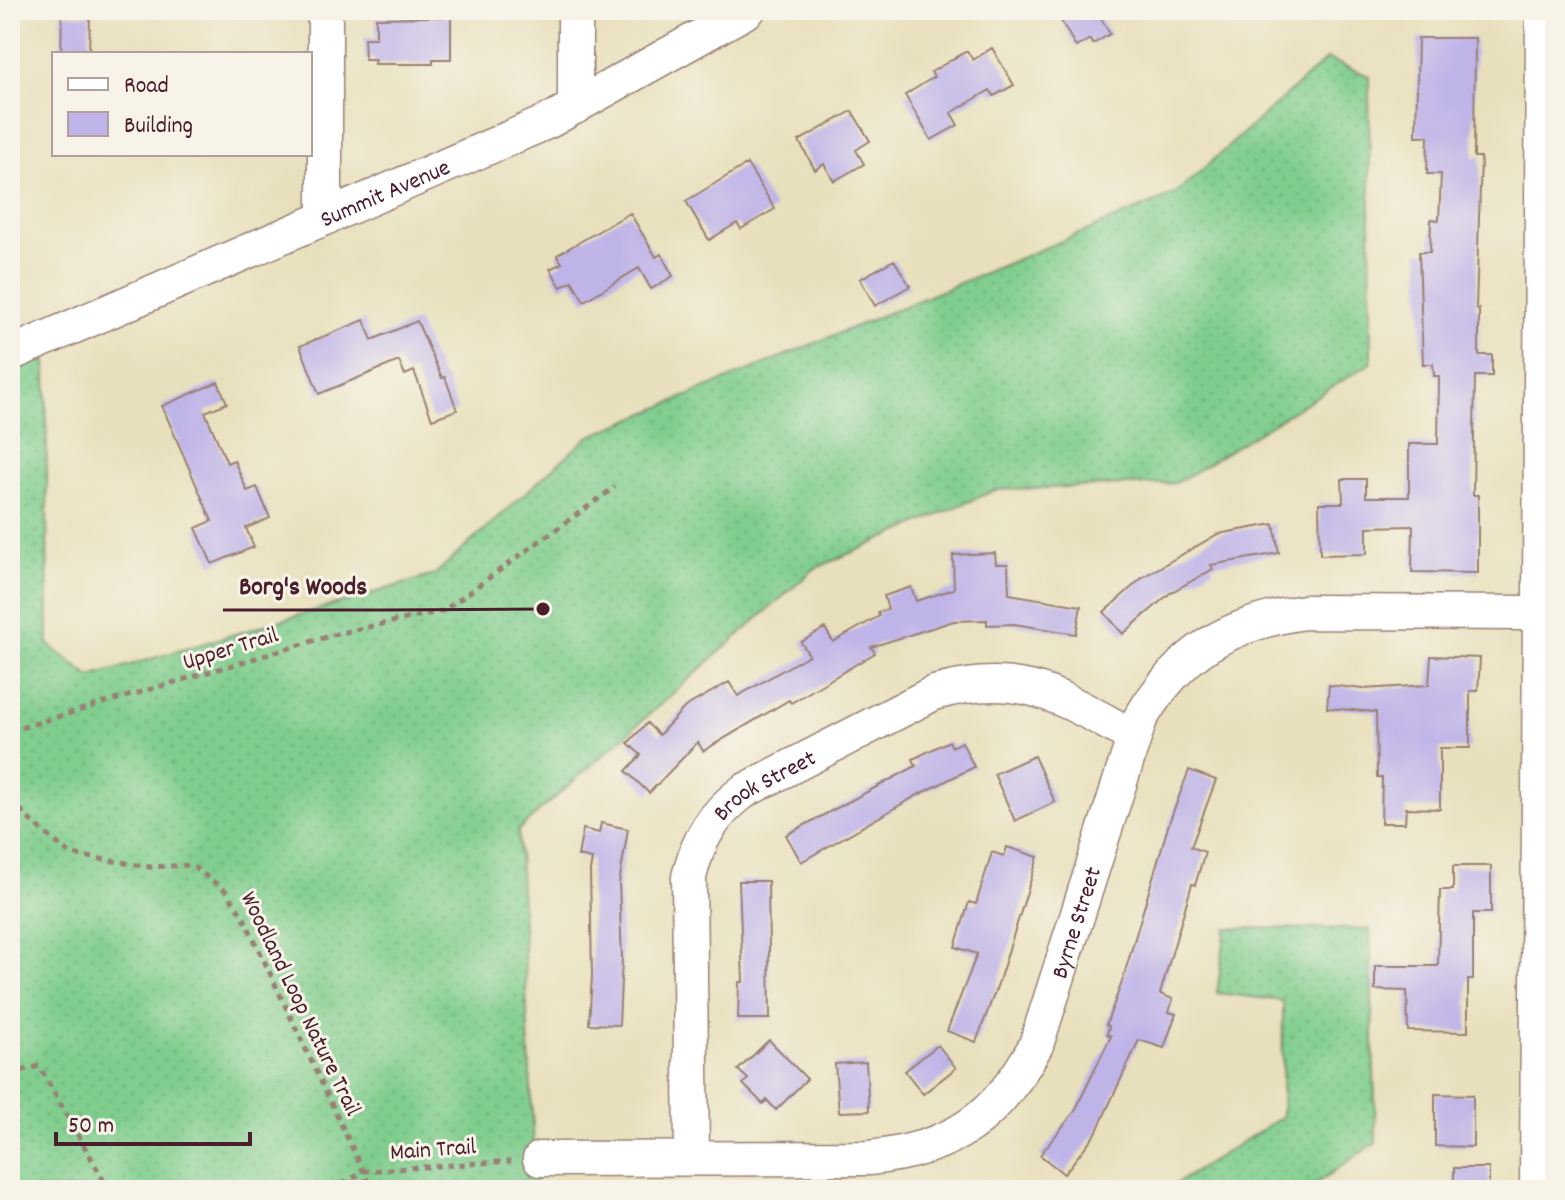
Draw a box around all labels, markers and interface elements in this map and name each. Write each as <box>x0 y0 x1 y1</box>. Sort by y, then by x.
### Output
legend <box>52 52 312 156</box>
text: Road <box>124 70 169 104</box>
text: Building <box>124 110 193 144</box>
street label: Summit Avenue <box>315 152 456 238</box>
callout: Borg's Woods <box>223 560 383 610</box>
text: Borg's Woods <box>239 570 367 607</box>
street label: Upper Trail <box>179 619 283 681</box>
street label: Brook Street <box>706 743 823 830</box>
street label: Byrne Street <box>1044 863 1112 983</box>
street label: Woodland Loop Nature Trail <box>230 886 369 1123</box>
scale bar <box>56 1096 250 1146</box>
text: 50 m <box>68 1110 114 1144</box>
street label: Main Trail <box>389 1131 478 1171</box>

